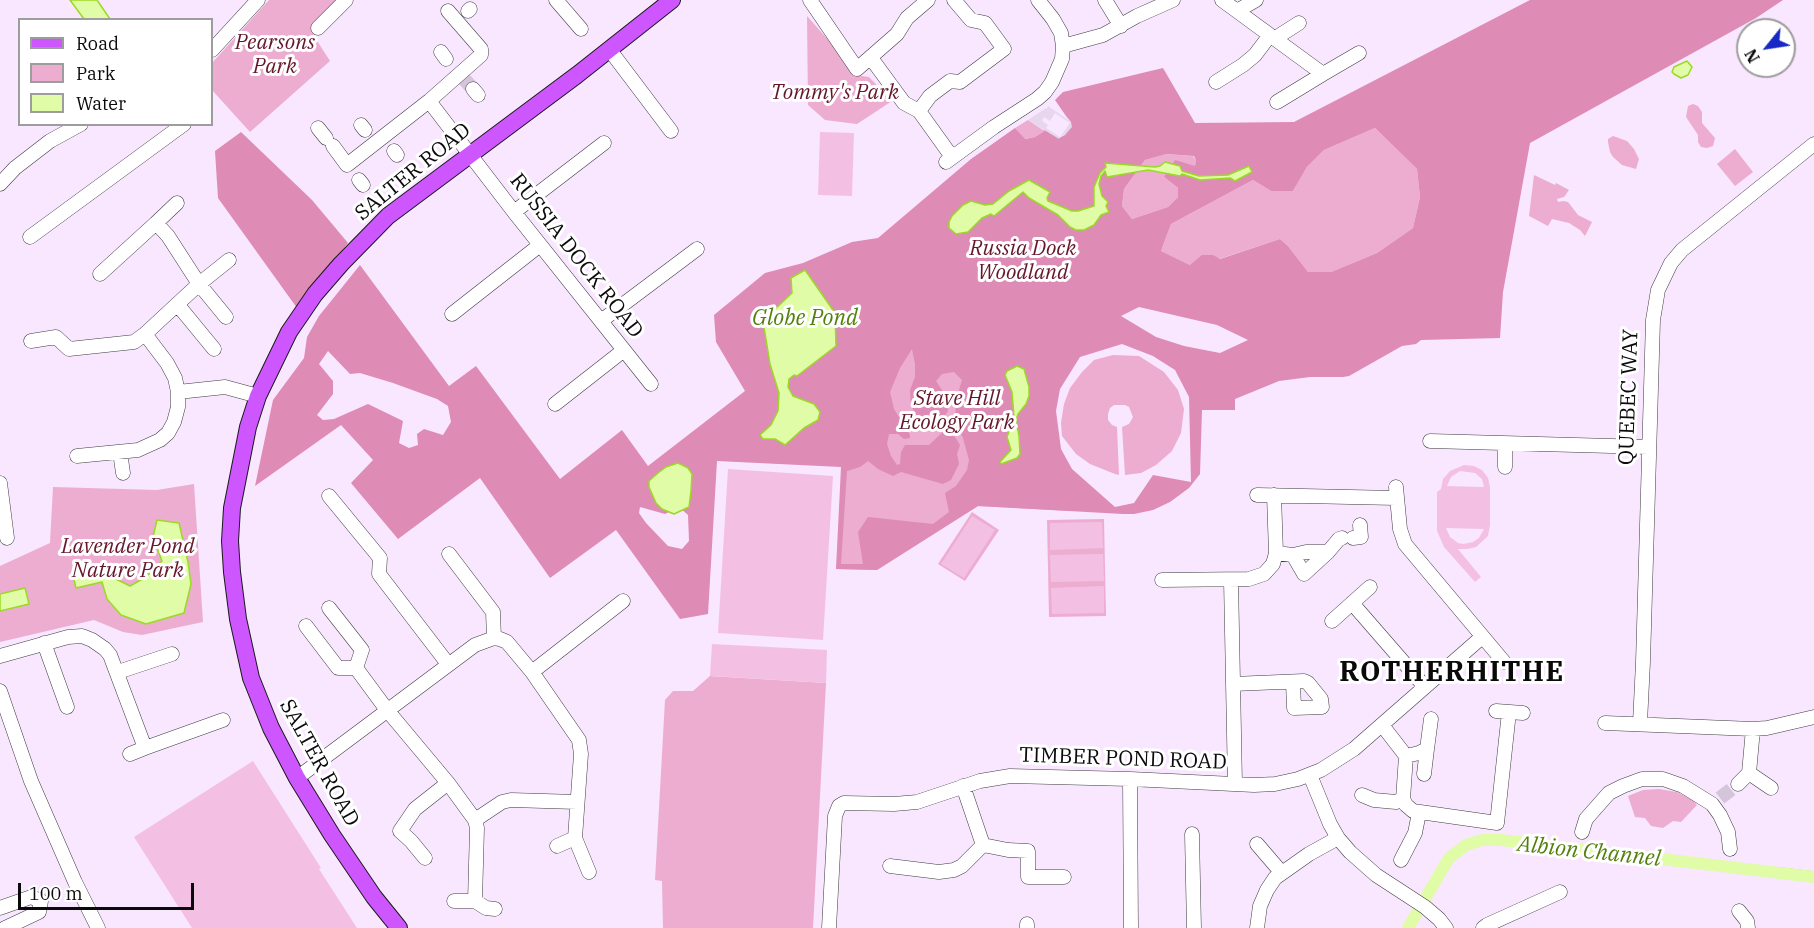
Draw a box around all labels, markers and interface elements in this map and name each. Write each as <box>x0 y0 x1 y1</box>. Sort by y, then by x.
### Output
legend <box>18 18 213 126</box>
north arrow <box>1736 18 1796 78</box>
park label: Pearsons Park <box>235 30 315 80</box>
text: Road <box>76 32 119 55</box>
text: N <box>1740 46 1764 66</box>
text: Park <box>76 62 115 85</box>
park label: Tommy's Park <box>771 80 899 106</box>
text: Water <box>76 92 126 115</box>
street label: SALTER ROAD <box>350 118 476 226</box>
street label: RUSSIA DOCK ROAD <box>504 169 648 343</box>
park label: Russia Dock Woodland <box>970 236 1076 286</box>
water label: Globe Pond <box>752 306 858 332</box>
street label: QUEBEC WAY <box>1614 329 1644 465</box>
park label: Stave Hill Ecology Park <box>899 386 1015 436</box>
park label: Lavender Pond Nature Park <box>61 534 195 584</box>
district label: ROTHERHITHE <box>1339 657 1565 689</box>
street label: SALTER ROAD <box>274 695 364 831</box>
street label: TIMBER POND ROAD <box>1019 743 1227 775</box>
water label: Albion Channel <box>1516 831 1662 873</box>
scale bar <box>21 871 196 909</box>
text: 100 m <box>29 882 83 905</box>

